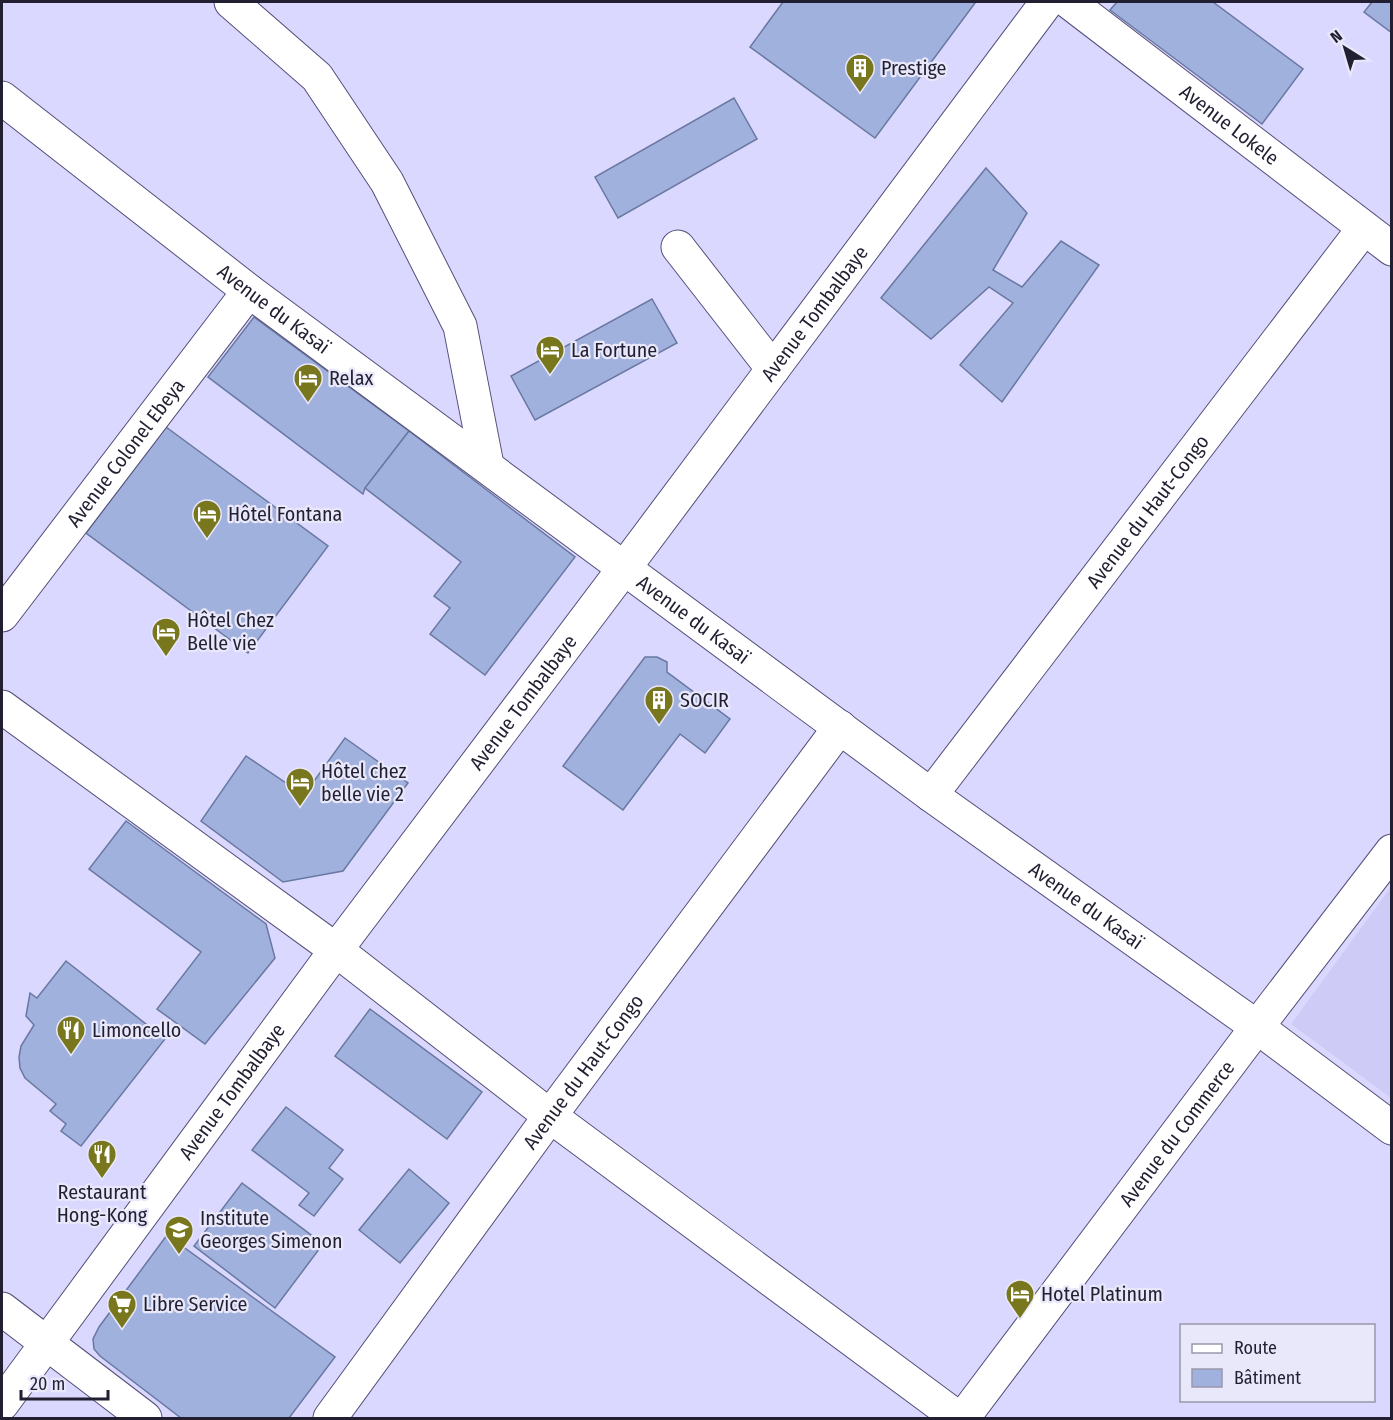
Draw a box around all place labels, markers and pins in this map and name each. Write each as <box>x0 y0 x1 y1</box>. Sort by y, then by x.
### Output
building icon: Prestige <box>844 52 876 94</box>
place label: Prestige <box>881 56 946 80</box>
hotel icon: La Fortune <box>534 334 566 376</box>
place label: La Fortune <box>571 338 657 362</box>
hotel icon: Relax <box>292 362 324 404</box>
place label: Relax <box>329 366 373 390</box>
hotel icon: Hôtel Fontana <box>191 498 223 540</box>
place label: Hôtel Fontana <box>228 502 342 526</box>
place label: Hôtel Chez Belle vie <box>187 608 274 655</box>
hotel icon: Hôtel Chez Belle vie <box>150 616 182 658</box>
building icon: SOCIR <box>643 684 675 726</box>
place label: SOCIR <box>680 688 729 712</box>
place label: Hôtel chez belle vie 2 <box>321 759 407 806</box>
hotel icon: Hôtel chez belle vie 2 <box>284 766 316 808</box>
restaurant icon: Limoncello <box>55 1014 87 1056</box>
place label: Limoncello <box>92 1018 181 1042</box>
restaurant icon: Restaurant Hong-Kong <box>86 1138 118 1180</box>
place label: Restaurant Hong-Kong <box>57 1180 148 1227</box>
place label: Institute Georges Simenon <box>200 1206 343 1253</box>
school or university icon: Institute Georges Simenon <box>163 1214 195 1256</box>
hotel icon: Hotel Platinum <box>1004 1278 1036 1320</box>
place label: Hotel Platinum <box>1041 1282 1163 1306</box>
supermarket icon: Libre Service <box>106 1288 138 1330</box>
place label: Libre Service <box>143 1292 247 1316</box>

